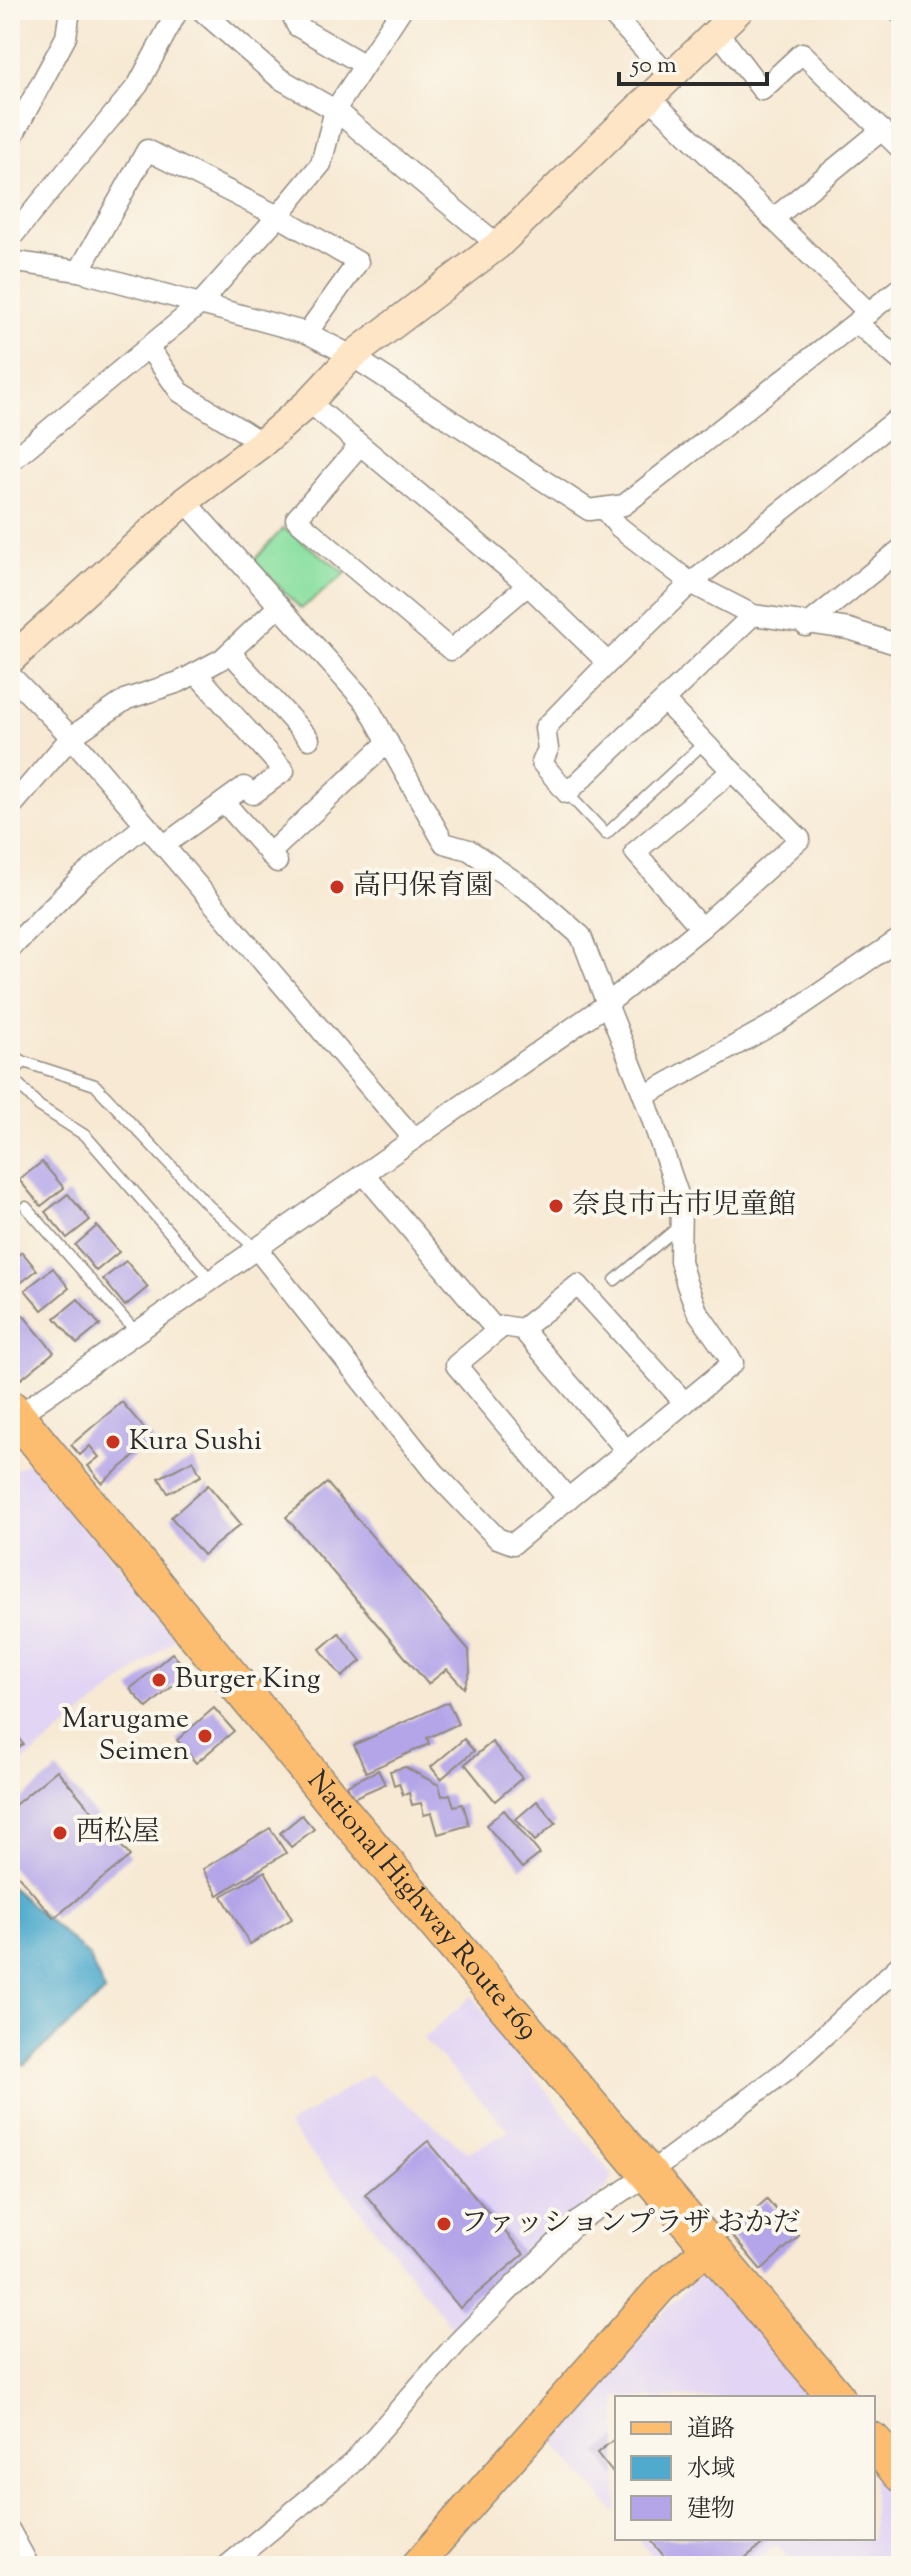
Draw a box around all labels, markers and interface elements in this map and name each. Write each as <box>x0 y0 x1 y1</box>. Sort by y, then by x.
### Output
scale bar <box>619 36 767 86</box>
text: 50 m <box>629 49 677 83</box>
place label: 高円保育園 <box>353 867 493 907</box>
marker: 高円保育園 <box>328 878 346 896</box>
place label: 奈良市古市児童館 <box>572 1186 796 1226</box>
marker: 奈良市古市児童館 <box>547 1197 565 1215</box>
place label: Kura Sushi <box>129 1422 262 1462</box>
marker: Kura Sushi <box>104 1433 122 1451</box>
place label: Burger King <box>175 1660 320 1700</box>
marker: Burger King <box>150 1671 168 1689</box>
place label: Marugame Seimen <box>62 1700 189 1772</box>
marker: Marugame Seimen <box>196 1727 214 1745</box>
street label: National Highway Route 169 <box>297 1763 547 2049</box>
place label: 西松屋 <box>76 1813 160 1853</box>
marker: 西松屋 <box>51 1824 69 1842</box>
place label: ファッションプラザ おかだ <box>460 2204 801 2244</box>
marker: ファッションプラザ おかだ <box>435 2215 453 2233</box>
legend <box>615 2396 875 2540</box>
text: 道路 <box>687 2413 735 2447</box>
text: 水域 <box>687 2453 735 2487</box>
text: 建物 <box>687 2493 735 2527</box>

